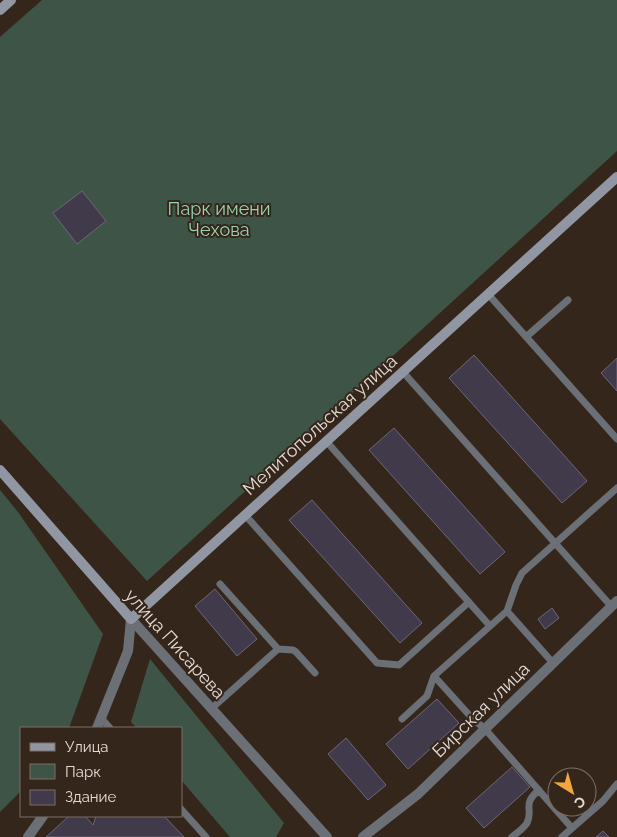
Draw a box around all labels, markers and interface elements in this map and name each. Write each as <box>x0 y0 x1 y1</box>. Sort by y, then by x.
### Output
park label: Парк имени Чехова <box>168 198 270 240</box>
street label: Мелитопольская улица <box>238 350 401 499</box>
street label: улица Писарева <box>121 585 230 703</box>
street label: Бирская улица <box>428 658 534 761</box>
legend <box>20 727 182 817</box>
text: Улица <box>65 738 109 756</box>
text: Парк <box>65 763 101 781</box>
north arrow <box>547 767 597 817</box>
text: Здание <box>65 788 117 806</box>
text: С <box>571 793 588 812</box>

